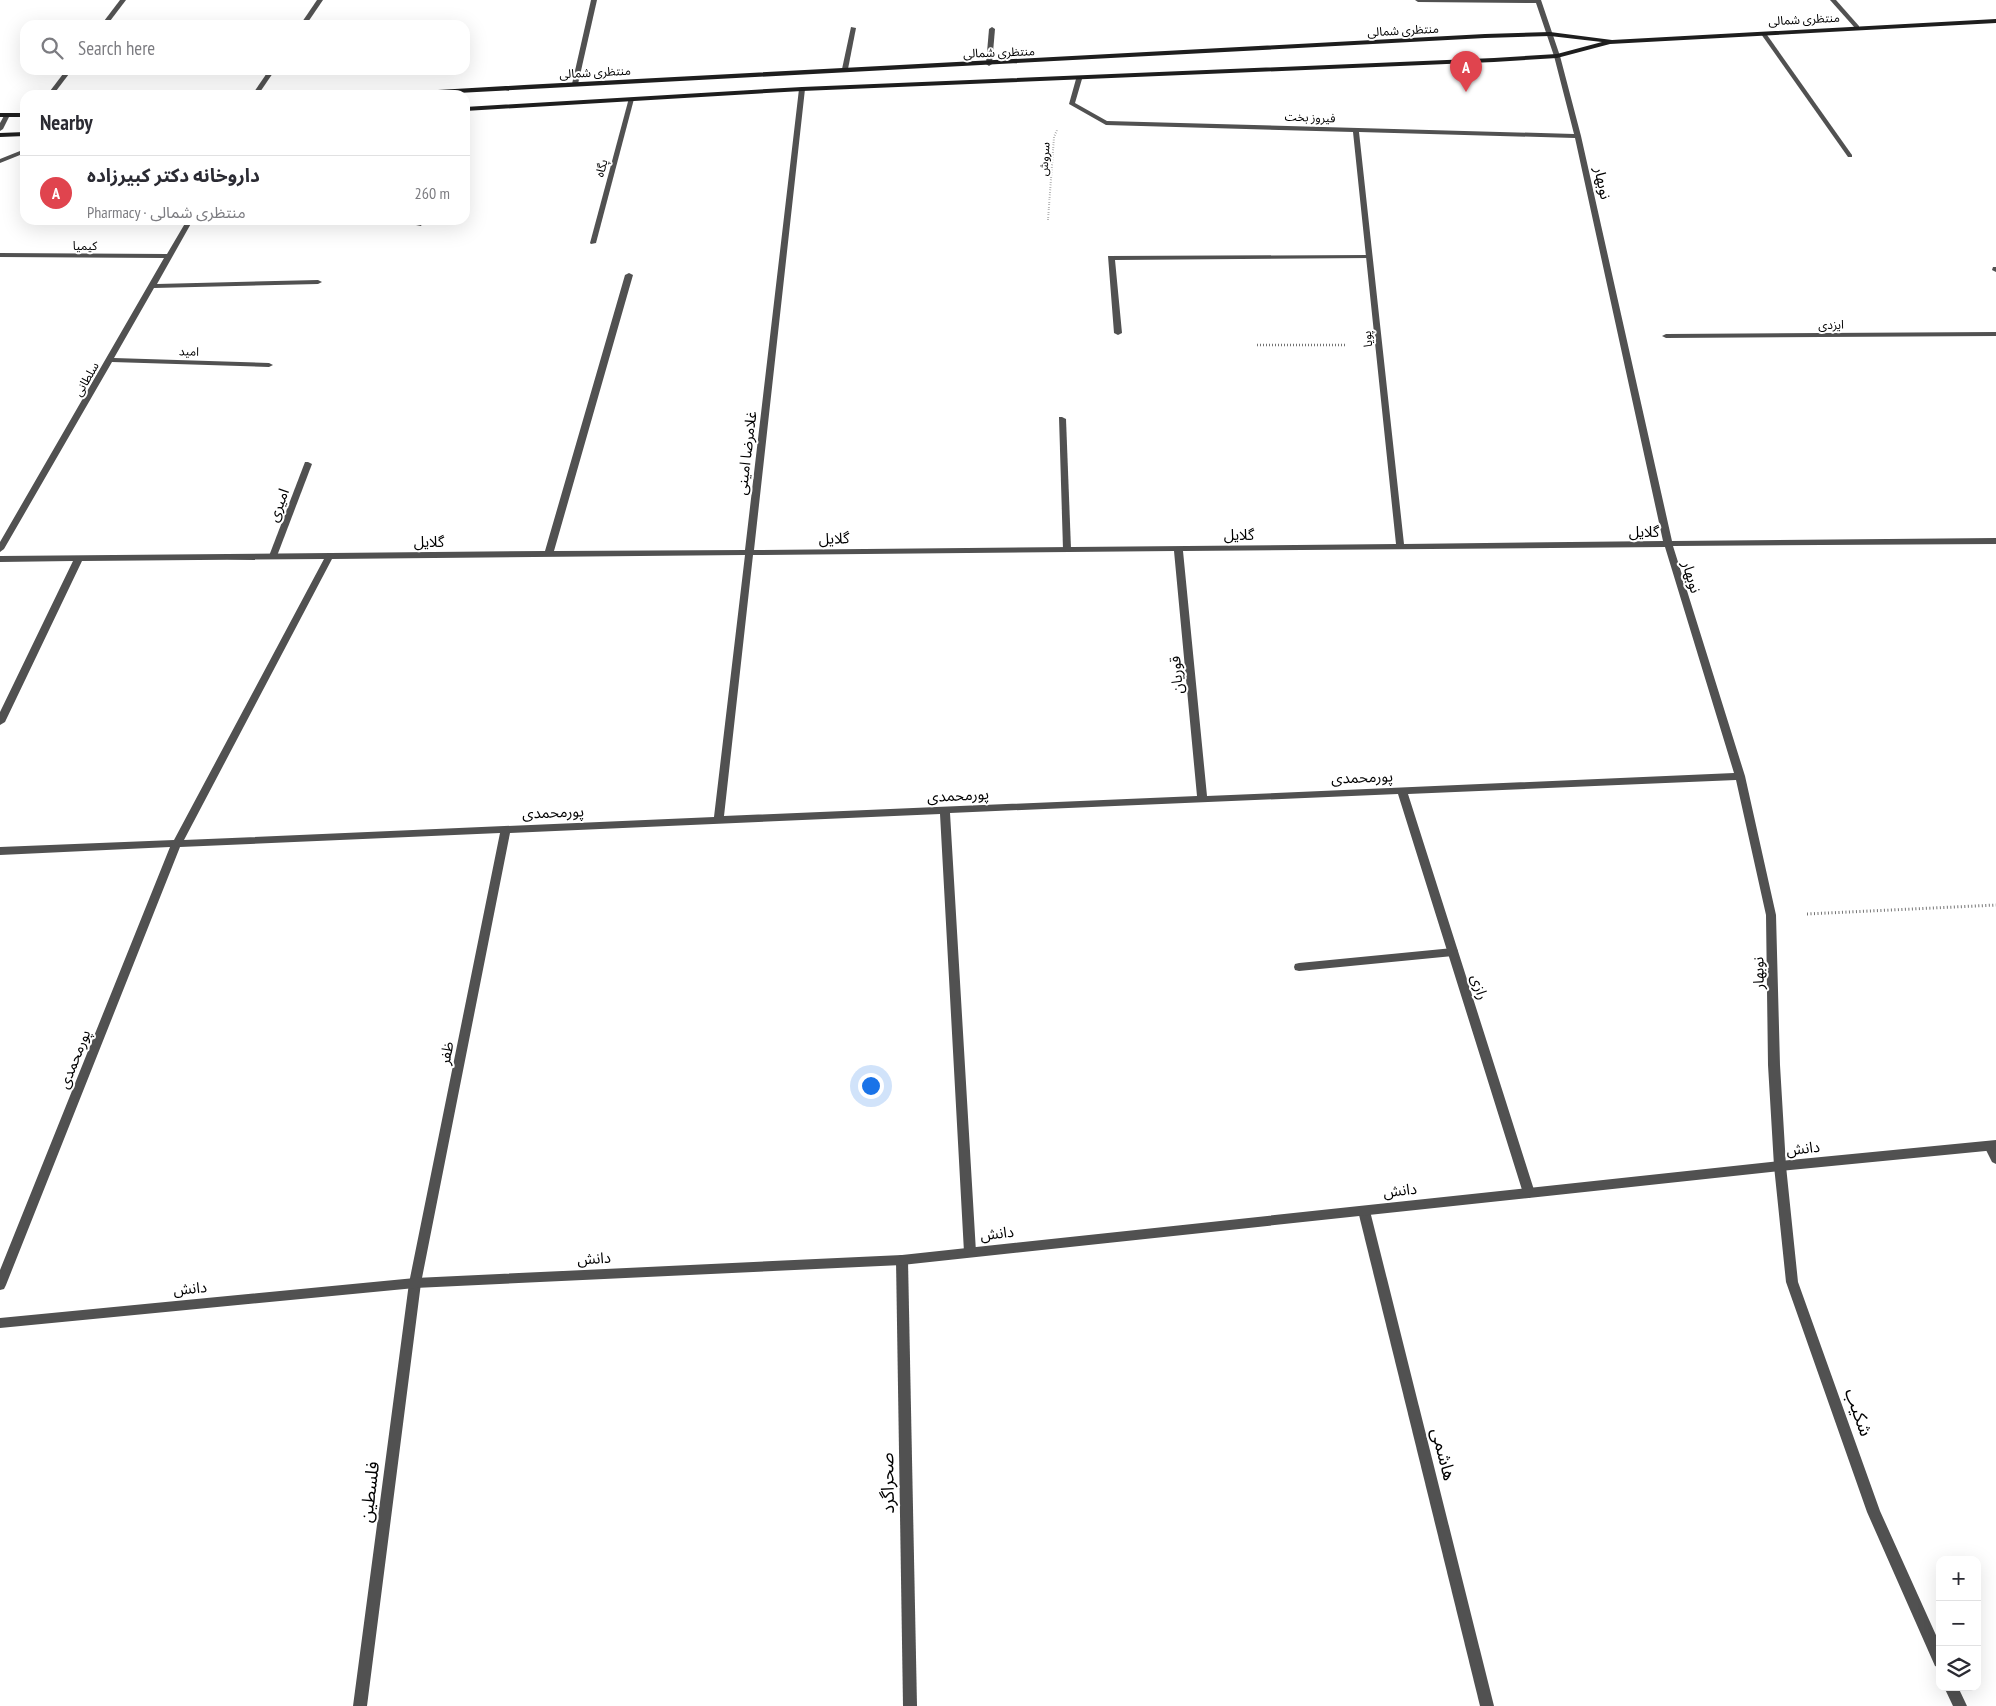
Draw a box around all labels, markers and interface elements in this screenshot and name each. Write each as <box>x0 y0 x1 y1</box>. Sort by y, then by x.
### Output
street label: منتظری شمالی <box>1768 10 1840 28</box>
search box <box>20 20 470 75</box>
street label: منتظری شمالی <box>1367 21 1439 39</box>
icon: search <box>38 34 66 62</box>
text: Search here <box>78 36 155 60</box>
street label: منتظری شمالی <box>963 43 1035 61</box>
pin: A <box>1450 51 1482 92</box>
street label: منتظری شمالی <box>559 63 631 81</box>
text: Nearby <box>40 109 93 136</box>
street label: فیروز بخت <box>1284 109 1336 125</box>
street label: سروش <box>1035 141 1053 177</box>
street label: پگاه <box>591 157 612 179</box>
text: داروخانه دکتر کبیرزاده <box>87 163 260 187</box>
street label: نوبهار <box>1590 164 1616 201</box>
text: A <box>52 183 60 203</box>
text: 260 m <box>415 183 450 203</box>
text: Pharmacy · منتظری شمالی <box>87 202 246 222</box>
street label: کیمیا <box>73 238 98 253</box>
street label: ایزدی <box>1818 317 1844 332</box>
street label: پویا <box>1359 330 1376 348</box>
street label: امید <box>179 343 199 359</box>
street label: سلطانی <box>70 359 102 399</box>
street label: غلامرضا امینی <box>731 410 761 496</box>
street label: امیری <box>263 486 293 524</box>
street label: گلایل <box>1629 522 1660 541</box>
street label: گلایل <box>1224 525 1255 544</box>
street label: گلایل <box>819 528 850 548</box>
street label: گلایل <box>414 532 445 551</box>
street label: نوبهار <box>1678 558 1706 595</box>
street label: قوریان <box>1165 655 1187 695</box>
street label: پورمحمدی <box>1331 766 1393 789</box>
street label: پورمحمدی <box>927 784 989 807</box>
street label: پورمحمدی <box>522 801 584 824</box>
street label: نوبهار <box>1748 957 1768 990</box>
street label: رازی <box>1467 972 1493 1002</box>
street label: پورمحمدی <box>54 1027 95 1092</box>
street label: ظفر <box>434 1040 458 1067</box>
your location <box>858 1073 884 1099</box>
street label: دانش <box>1785 1137 1821 1159</box>
street label: دانش <box>1382 1179 1418 1201</box>
street label: دانش <box>979 1222 1015 1244</box>
street label: دانش <box>577 1248 611 1268</box>
street label: دانش <box>172 1277 208 1299</box>
street label: شکیب <box>1840 1385 1878 1439</box>
street label: هاشمی <box>1426 1425 1462 1483</box>
street label: صحراگرد <box>875 1452 899 1514</box>
street label: فلسطین <box>354 1460 384 1524</box>
map controls <box>1936 1556 1981 1691</box>
button: + <box>1936 1556 1981 1601</box>
button: − <box>1936 1601 1981 1646</box>
button: layers <box>1936 1646 1981 1691</box>

